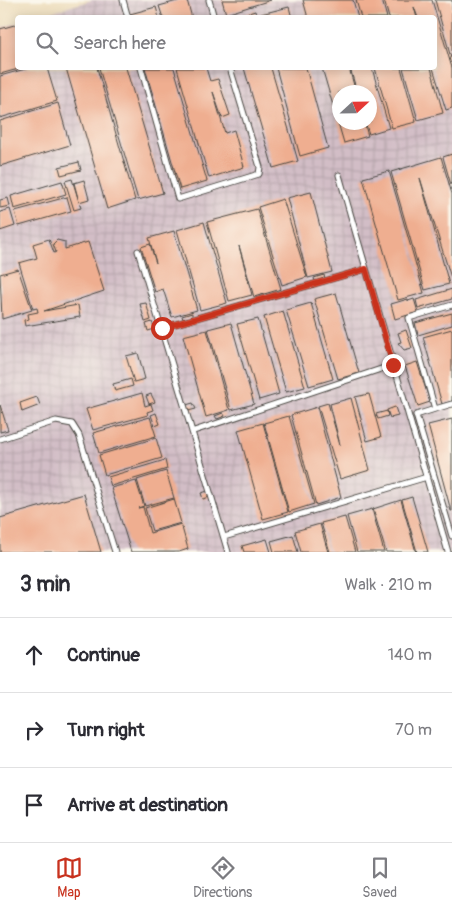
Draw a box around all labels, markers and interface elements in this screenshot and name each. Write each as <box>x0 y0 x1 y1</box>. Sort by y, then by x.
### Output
search box <box>15 15 437 70</box>
icon: search <box>33 29 61 57</box>
text: Search here <box>73 31 166 55</box>
north arrow <box>332 85 377 130</box>
route start <box>151 317 174 340</box>
route end <box>382 354 405 377</box>
text: 3 min <box>20 571 70 598</box>
text: Walk · 210 m <box>344 575 432 595</box>
icon: ahead <box>20 641 48 669</box>
text: Continue <box>67 643 140 667</box>
text: 140 m <box>388 645 432 665</box>
icon: right <box>20 716 48 744</box>
text: Turn right <box>67 718 145 742</box>
text: 70 m <box>395 720 432 740</box>
icon: arrive <box>20 791 48 819</box>
text: Arrive at destination <box>67 793 228 817</box>
tab: Map <box>55 854 83 901</box>
tab: Directions <box>193 854 252 901</box>
tab: Saved <box>362 854 397 901</box>

